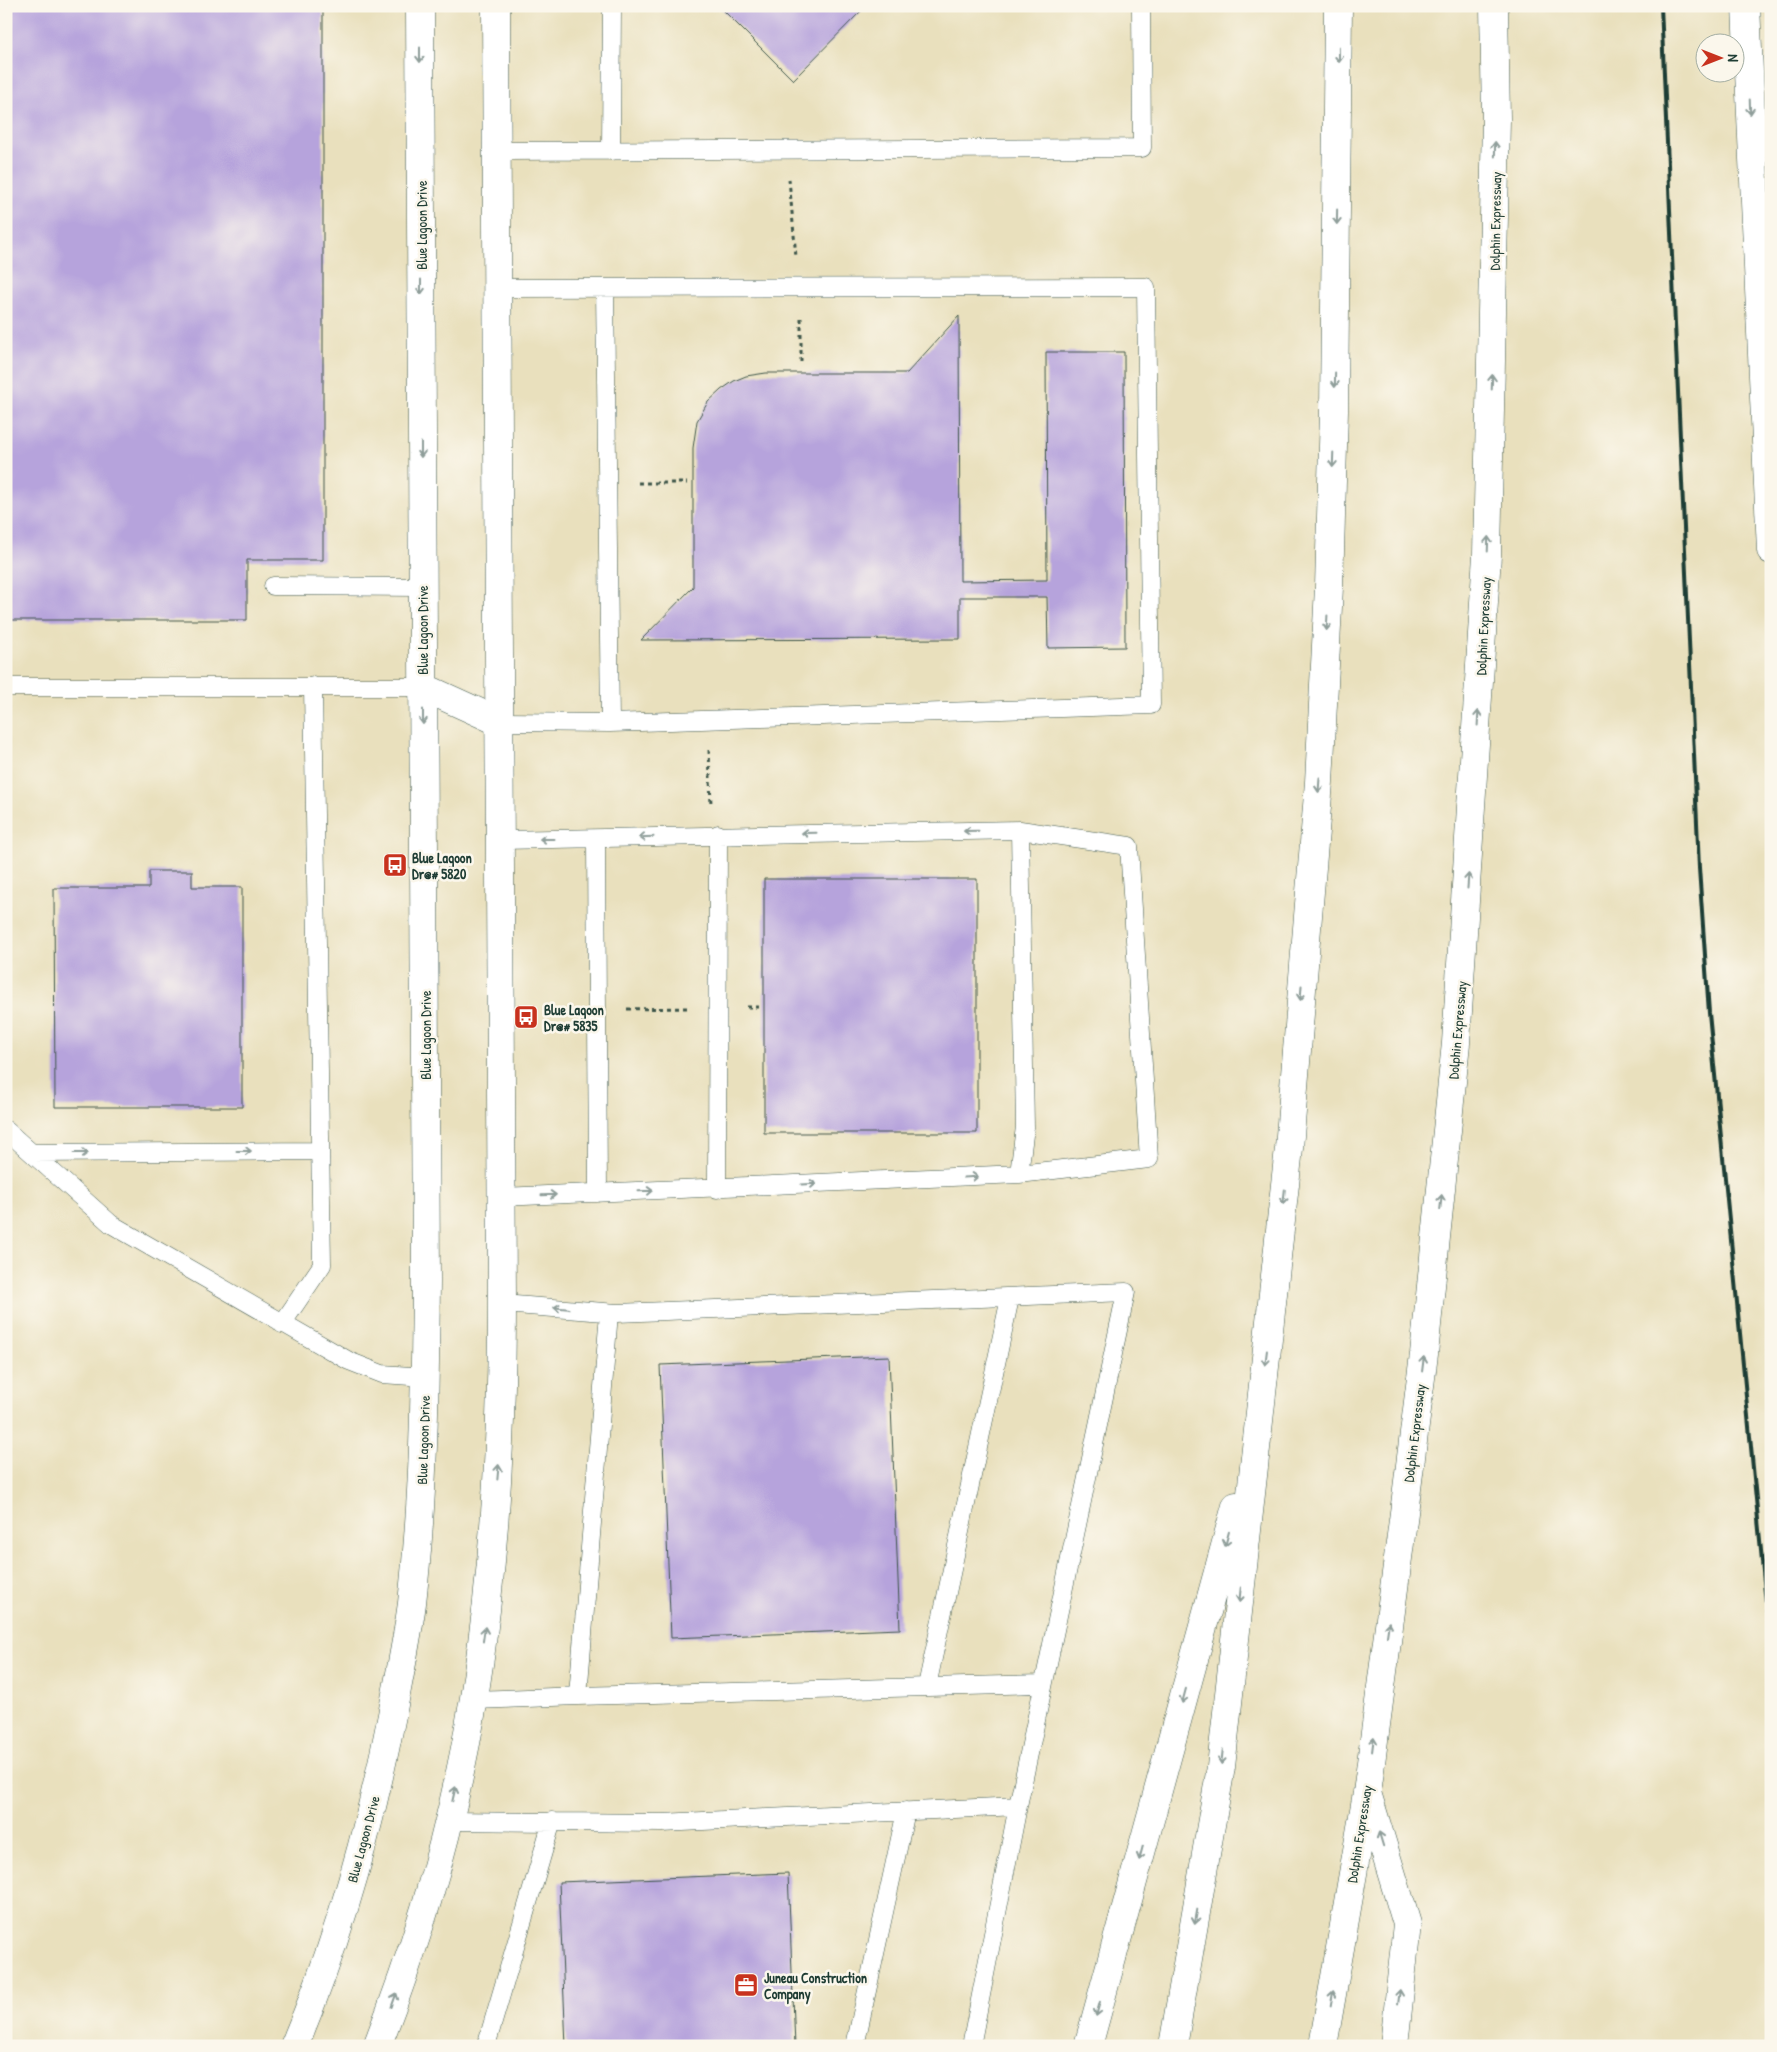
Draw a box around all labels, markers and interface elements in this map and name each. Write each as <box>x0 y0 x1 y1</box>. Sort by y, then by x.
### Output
north arrow <box>1694 32 1744 82</box>
one-way arrow <box>415 46 425 63</box>
one-way arrow <box>1334 47 1343 63</box>
text: N <box>1724 54 1743 62</box>
one-way arrow <box>1745 99 1755 115</box>
one-way arrow <box>1491 141 1500 157</box>
street label: Dolphin Expressway <box>1485 171 1506 271</box>
street label: Blue Lagoon Drive <box>412 180 432 270</box>
one-way arrow <box>1332 209 1342 225</box>
one-way arrow <box>416 279 426 295</box>
one-way arrow <box>1330 372 1340 388</box>
one-way arrow <box>1487 374 1497 390</box>
one-way arrow <box>417 442 426 458</box>
one-way arrow <box>1328 452 1338 468</box>
one-way arrow <box>1483 536 1492 552</box>
street label: Dolphin Expressway <box>1471 576 1496 676</box>
street label: Blue Lagoon Drive <box>413 585 433 675</box>
one-way arrow <box>1323 614 1332 630</box>
one-way arrow <box>418 709 428 725</box>
one-way arrow <box>1473 711 1482 727</box>
one-way arrow <box>1314 777 1323 793</box>
one-way arrow <box>963 826 980 836</box>
one-way arrow <box>801 828 817 838</box>
one-way arrow <box>638 832 654 841</box>
one-way arrow <box>540 834 556 844</box>
place label: Blue Lagoon Dr@# 5820 <box>412 848 472 883</box>
bus stop icon: Blue Lagoon Dr@# 5820 <box>382 852 408 878</box>
one-way arrow <box>1463 873 1472 889</box>
street label: Dolphin Expressway <box>1443 980 1472 1080</box>
one-way arrow <box>1297 985 1306 1001</box>
street label: Blue Lagoon Drive <box>416 990 436 1080</box>
place label: Blue Lagoon Dr@# 5835 <box>544 1000 604 1035</box>
bus stop icon: Blue Lagoon Dr@# 5835 <box>513 1004 539 1030</box>
one-way arrow <box>235 1146 251 1156</box>
one-way arrow <box>72 1148 89 1158</box>
one-way arrow <box>963 1172 979 1181</box>
one-way arrow <box>800 1180 816 1189</box>
one-way arrow <box>638 1187 654 1196</box>
one-way arrow <box>1279 1189 1289 1205</box>
one-way arrow <box>541 1190 557 1199</box>
one-way arrow <box>1436 1195 1445 1211</box>
one-way arrow <box>553 1303 569 1313</box>
one-way arrow <box>1261 1350 1271 1366</box>
one-way arrow <box>1418 1356 1428 1372</box>
street label: Dolphin Expressway <box>1399 1383 1430 1483</box>
street label: Blue Lagoon Drive <box>412 1395 435 1485</box>
one-way arrow <box>494 1464 503 1480</box>
one-way arrow <box>1221 1531 1231 1547</box>
one-way arrow <box>1235 1587 1245 1603</box>
one-way arrow <box>1383 1621 1393 1637</box>
one-way arrow <box>479 1626 489 1642</box>
one-way arrow <box>1178 1688 1188 1704</box>
one-way arrow <box>1368 1737 1378 1753</box>
one-way arrow <box>1217 1748 1227 1764</box>
street label: Dolphin Expressway <box>1342 1784 1377 1884</box>
one-way arrow <box>450 1786 459 1802</box>
street label: Blue Lagoon Drive <box>342 1793 385 1885</box>
one-way arrow <box>1376 1832 1386 1848</box>
one-way arrow <box>1135 1844 1145 1860</box>
one-way arrow <box>1190 1908 1200 1924</box>
place label: Juneau Construction Company <box>764 1968 867 2005</box>
office icon: Juneau Construction Company <box>733 1972 759 1998</box>
one-way arrow <box>1327 1990 1337 2006</box>
one-way arrow <box>1394 1990 1404 2006</box>
one-way arrow <box>390 1993 399 2008</box>
one-way arrow <box>1093 2001 1102 2017</box>

